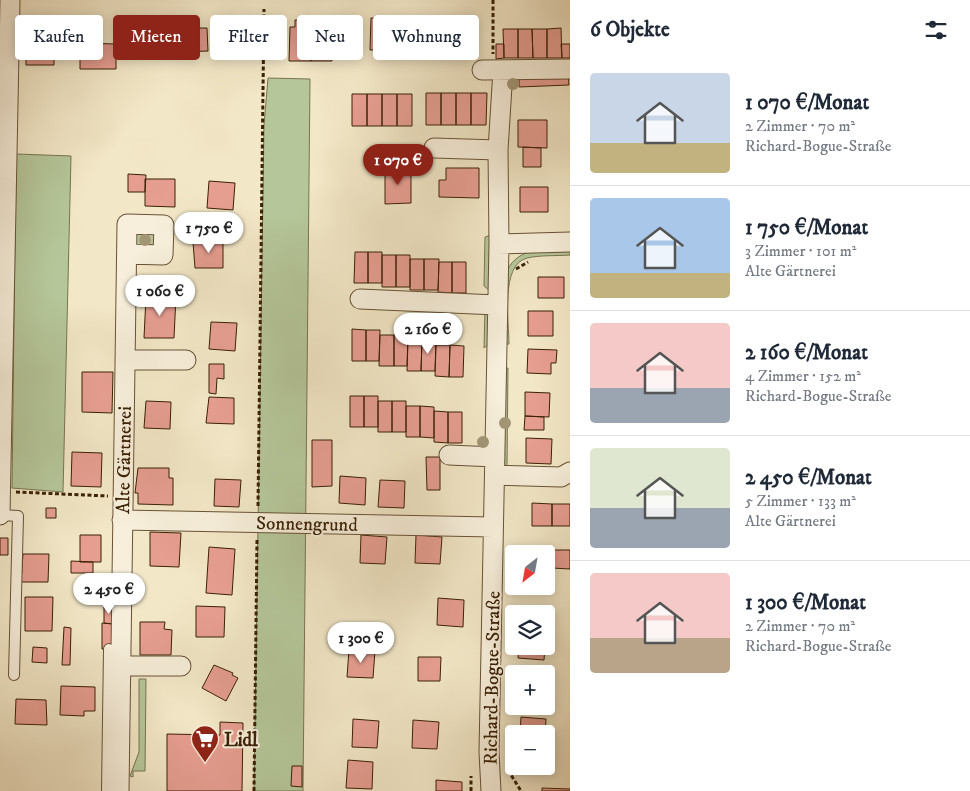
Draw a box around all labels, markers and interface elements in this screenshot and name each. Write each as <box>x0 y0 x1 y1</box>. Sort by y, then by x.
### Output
chip: Kaufen <box>15 15 103 60</box>
chip: Mieten <box>113 15 200 60</box>
chip: Filter <box>210 15 287 60</box>
chip: Neu <box>297 15 363 60</box>
chip: Wohnung <box>373 15 479 60</box>
icon: filters <box>922 16 950 44</box>
text: 6 Objekte <box>590 17 670 43</box>
text: 1 070 €/Monat <box>745 90 869 116</box>
icon: home <box>630 93 690 153</box>
text: 2 Zimmer · 70 m² <box>745 116 855 136</box>
text: Richard-Bogue-Straße <box>745 136 891 156</box>
pin: 1 070 € <box>352 144 444 186</box>
text: 1 070 € <box>374 150 422 170</box>
pin: 1 750 € <box>163 212 255 254</box>
text: 1 750 €/Monat <box>745 215 868 241</box>
text: 1 750 € <box>185 218 233 238</box>
icon: home <box>630 218 690 278</box>
text: 3 Zimmer · 101 m² <box>745 241 856 261</box>
text: Alte Gärtnerei <box>745 261 836 281</box>
pin: 1 060 € <box>114 274 206 317</box>
text: 1 060 € <box>136 281 184 301</box>
pin: 2 160 € <box>382 312 474 355</box>
text: 2 160 € <box>405 319 451 339</box>
text: 2 160 €/Monat <box>745 340 868 366</box>
icon: home <box>630 343 690 403</box>
text: 4 Zimmer · 152 m² <box>745 366 861 386</box>
text: Richard-Bogue-Straße <box>745 386 891 406</box>
street label: Alte Gärtnerei <box>112 406 137 514</box>
text: 2 450 €/Monat <box>745 465 872 491</box>
icon: home <box>630 468 690 528</box>
text: 5 Zimmer · 133 m² <box>745 491 856 511</box>
text: Alte Gärtnerei <box>745 511 836 531</box>
street label: Sonnengrund <box>256 512 358 537</box>
north arrow <box>505 545 555 595</box>
map controls <box>505 545 555 775</box>
pin: 2 450 € <box>63 572 155 615</box>
text: 2 450 € <box>84 579 134 599</box>
text: 1 300 €/Monat <box>745 590 866 616</box>
street label: Richard-Bogue-Straße <box>479 591 506 765</box>
icon: home <box>630 593 690 653</box>
button: layers <box>505 605 555 655</box>
text: 2 Zimmer · 70 m² <box>745 616 855 636</box>
pin: 1 300 € <box>315 622 407 664</box>
text: 1 300 € <box>338 628 384 648</box>
text: Richard-Bogue-Straße <box>745 636 891 656</box>
button: + <box>505 665 555 715</box>
supermarket icon: Lidl <box>190 724 220 763</box>
button: − <box>505 725 555 775</box>
place label: Lidl <box>224 729 258 752</box>

